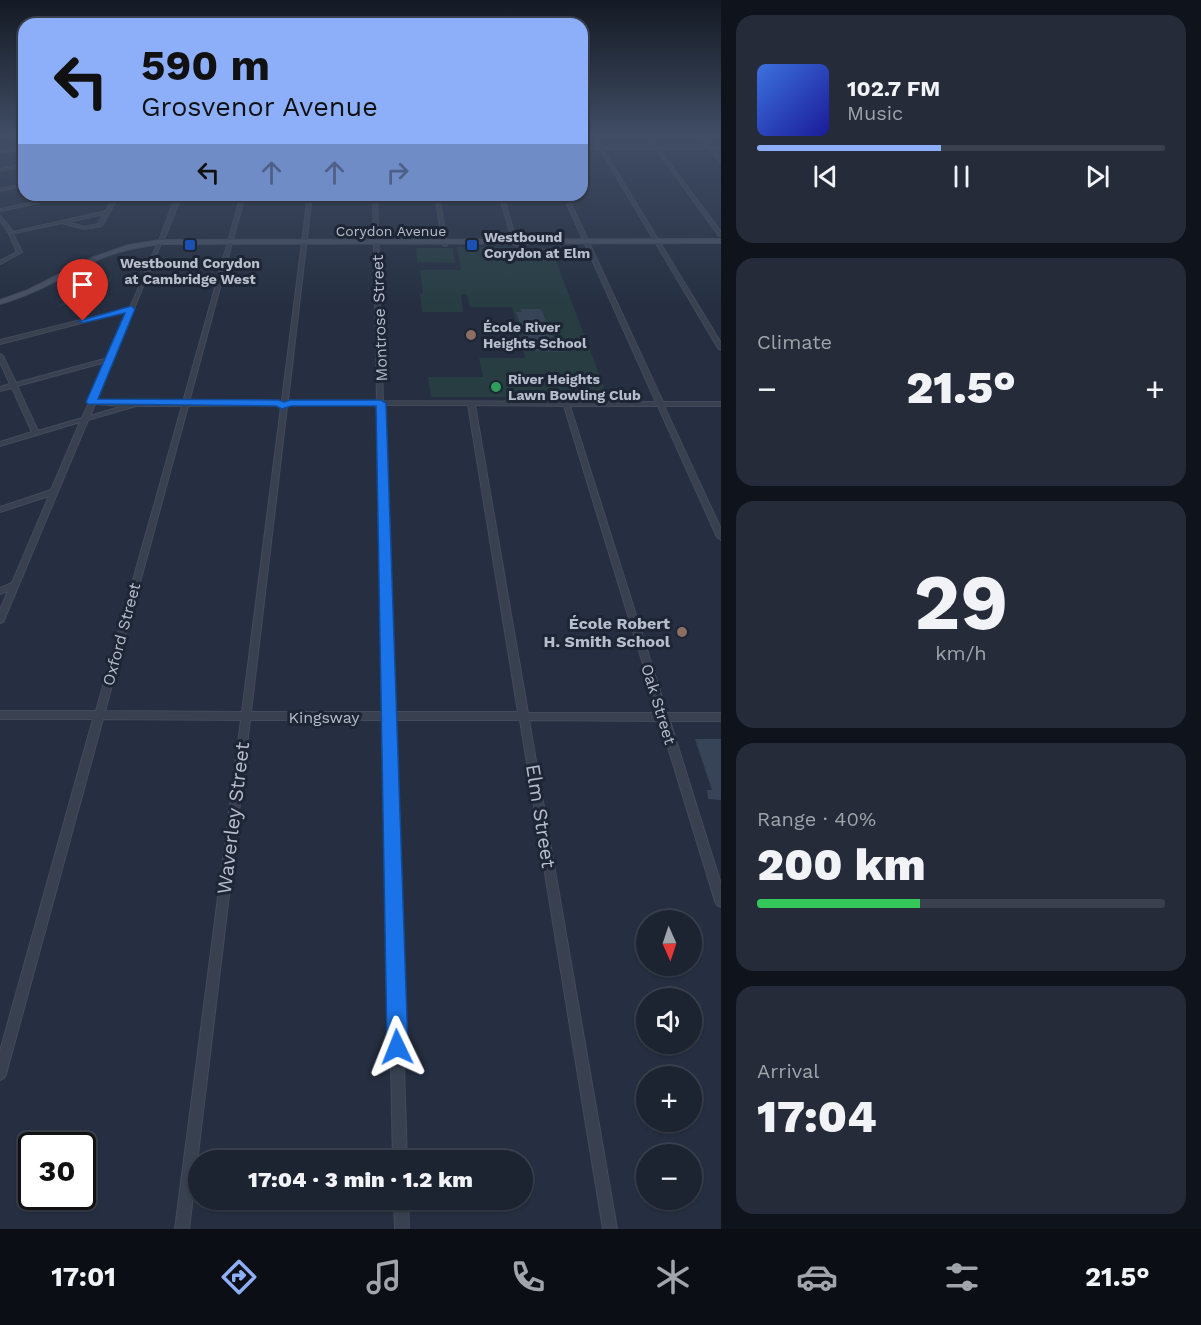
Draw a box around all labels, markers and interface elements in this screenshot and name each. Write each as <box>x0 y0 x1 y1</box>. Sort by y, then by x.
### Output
text: 590 m <box>141 41 270 90</box>
icon: left <box>42 42 120 120</box>
text: 102.7 FM <box>847 76 940 101</box>
text: Grosvenor Avenue <box>141 91 378 123</box>
text: Music <box>847 101 903 125</box>
icon: left <box>192 156 225 189</box>
icon: ahead <box>255 156 288 189</box>
icon: ahead <box>318 156 351 189</box>
icon: right <box>381 156 414 189</box>
icon: previous <box>809 160 842 193</box>
icon: pause <box>945 160 978 193</box>
icon: next <box>1081 160 1114 193</box>
street label: Corydon Avenue <box>336 223 446 239</box>
place label: Westbound Corydon at Elm <box>484 229 590 261</box>
marker: Westbound Corydon at Cambridge West <box>183 238 197 252</box>
marker: Westbound Corydon at Elm <box>465 238 479 252</box>
street label: Montrose Street <box>368 254 391 382</box>
place label: Westbound Corydon at Cambridge West <box>120 255 260 287</box>
pin <box>57 259 108 321</box>
icon: arrive <box>66 268 99 301</box>
place label: École River Heights School <box>483 319 587 351</box>
marker: École River Heights School <box>464 328 478 342</box>
text: Climate <box>757 330 832 354</box>
text: 21.5° <box>906 361 1016 414</box>
text: − <box>757 369 777 408</box>
text: + <box>1145 369 1165 408</box>
place label: River Heights Lawn Bowling Club <box>508 371 641 403</box>
marker: River Heights Lawn Bowling Club <box>489 380 503 394</box>
text: 29 <box>914 556 1008 648</box>
street label: Oxford Street <box>99 580 144 688</box>
place label: École Robert H. Smith School <box>544 614 671 651</box>
marker: École Robert H. Smith School <box>675 625 689 639</box>
text: km/h <box>935 641 987 665</box>
street label: Oak Street <box>637 662 680 747</box>
street label: Kingsway <box>288 708 360 727</box>
street label: Waverley Street <box>212 740 254 896</box>
street label: Elm Street <box>521 762 561 870</box>
text: Range · 40% <box>757 807 876 831</box>
text: 200 km <box>757 838 926 891</box>
north arrow <box>636 910 702 976</box>
map controls <box>636 910 702 1210</box>
button: sound <box>636 988 702 1054</box>
position arrow <box>365 1015 429 1079</box>
text: Arrival <box>757 1059 819 1083</box>
button: + <box>636 1066 702 1132</box>
text: 17:04 <box>757 1090 877 1143</box>
speed limit sign: 30 <box>18 1132 96 1210</box>
button: − <box>636 1144 702 1210</box>
text: 17:04 · 3 min · 1.2 km <box>248 1167 473 1192</box>
icon: directions <box>218 1256 260 1298</box>
icon: music <box>363 1256 405 1298</box>
icon: phone <box>507 1256 549 1298</box>
icon: climate <box>652 1256 694 1298</box>
icon: car <box>796 1256 838 1298</box>
icon: filters <box>941 1256 983 1298</box>
text: 17:01 <box>51 1261 116 1293</box>
text: 21.5° <box>1085 1261 1150 1293</box>

